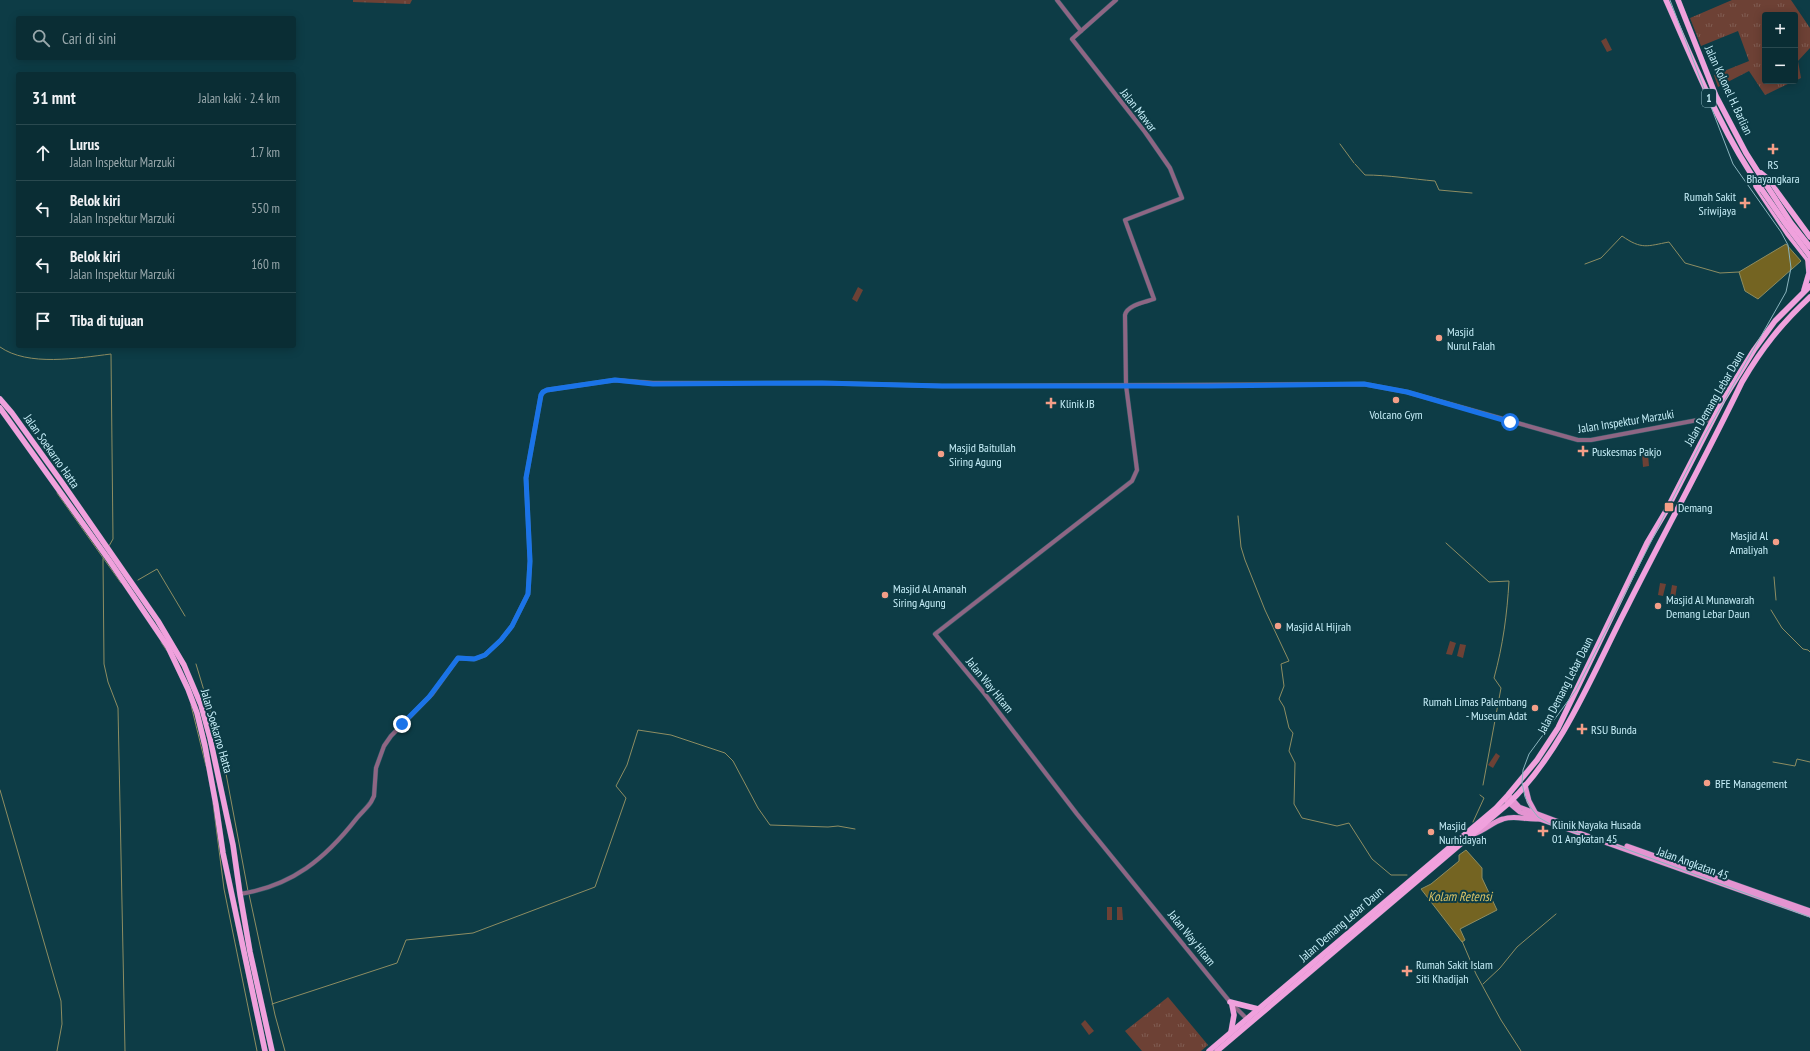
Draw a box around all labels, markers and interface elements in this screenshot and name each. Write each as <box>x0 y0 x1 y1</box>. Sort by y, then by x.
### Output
map controls <box>1762 12 1798 84</box>
button: + <box>1762 12 1798 48</box>
search box <box>16 16 296 60</box>
icon: search <box>30 27 52 49</box>
text: Cari di sini <box>62 29 116 48</box>
street label: Jalan Kolonel H. Barlian <box>1701 42 1756 137</box>
button: − <box>1762 48 1798 84</box>
street label: Jalan Mawar <box>1117 85 1161 135</box>
text: 31 mnt <box>32 87 76 109</box>
road number: 1 <box>1702 89 1716 107</box>
text: Jalan kaki · 2.4 km <box>198 90 280 107</box>
text: Lurus <box>70 135 99 154</box>
icon: ahead <box>32 142 54 164</box>
marker: RS Bhayangkara <box>1767 143 1779 155</box>
text: 1.7 km <box>250 144 280 161</box>
text: Jalan Inspektur Marzuki <box>70 154 175 171</box>
place label: RS Bhayangkara <box>1746 157 1800 186</box>
place label: Rumah Sakit Sriwijaya <box>1684 189 1737 218</box>
text: Belok kiri <box>70 191 120 210</box>
marker: Rumah Sakit Sriwijaya <box>1739 197 1751 209</box>
icon: left <box>32 198 54 220</box>
text: 550 m <box>251 200 280 217</box>
text: Jalan Inspektur Marzuki <box>70 210 175 227</box>
text: Belok kiri <box>70 247 120 266</box>
icon: left <box>32 254 54 276</box>
text: 160 m <box>251 256 280 273</box>
text: Jalan Inspektur Marzuki <box>70 266 175 283</box>
icon: arrive <box>32 310 54 332</box>
text: Tiba di tujuan <box>70 311 144 330</box>
place label: Masjid Nurul Falah <box>1447 324 1495 353</box>
marker: Masjid Nurul Falah <box>1434 333 1444 343</box>
street label: Jalan Demang Lebar Daun <box>1680 348 1747 449</box>
marker: Volcano Gym <box>1391 395 1401 405</box>
place label: Klinik JB <box>1060 396 1095 411</box>
marker: Klinik JB <box>1045 397 1057 409</box>
street label: Jalan Inspektur Marzuki <box>1576 406 1675 436</box>
place label: Volcano Gym <box>1368 407 1423 422</box>
street label: Jalan Soekarno Hatta <box>20 410 83 491</box>
route start <box>1501 413 1519 431</box>
place label: Masjid Baitullah Siring Agung <box>949 440 1016 469</box>
place label: Puskesmas Pakjo <box>1592 444 1661 459</box>
marker: Puskesmas Pakjo <box>1577 445 1589 457</box>
marker: Masjid Baitullah Siring Agung <box>936 449 946 459</box>
place label: Demang <box>1678 500 1712 515</box>
marker: Demang <box>1663 501 1675 513</box>
place label: Masjid Al Amaliyah <box>1730 528 1768 557</box>
marker: Masjid Al Amaliyah <box>1771 537 1781 547</box>
place label: Masjid Al Amanah Siring Agung <box>893 581 966 610</box>
marker: Masjid Al Amanah Siring Agung <box>880 590 890 600</box>
place label: Masjid Al Munawarah Demang Lebar Daun <box>1666 592 1754 621</box>
marker: Masjid Al Munawarah Demang Lebar Daun <box>1653 601 1663 611</box>
place label: Masjid Al Hijrah <box>1286 619 1351 634</box>
marker: Masjid Al Hijrah <box>1273 621 1283 631</box>
street label: Jalan Demang Lebar Daun <box>1534 634 1596 737</box>
street label: Jalan Way Hitam <box>962 653 1017 716</box>
street label: Jalan Soekarno Hatta <box>198 686 236 775</box>
place label: Rumah Limas Palembang - Museum Adat <box>1423 694 1528 723</box>
marker: Rumah Limas Palembang - Museum Adat <box>1530 703 1540 713</box>
route end <box>393 715 411 733</box>
place label: RSU Bunda <box>1591 722 1637 737</box>
marker: RSU Bunda <box>1576 723 1588 735</box>
place label: BFE Management <box>1715 776 1788 791</box>
marker: BFE Management <box>1702 778 1712 788</box>
place label: Klinik Nayaka Husada 01 Angkatan 45 <box>1552 817 1641 846</box>
place label: Masjid Nurhidayah <box>1439 818 1486 847</box>
marker: Klinik Nayaka Husada 01 Angkatan 45 <box>1537 825 1549 837</box>
marker: Masjid Nurhidayah <box>1426 827 1436 837</box>
street label: Jalan Angkatan 45 <box>1654 843 1731 883</box>
street label: Jalan Demang Lebar Daun <box>1295 883 1386 965</box>
water label: Kolam Retensi <box>1428 888 1494 905</box>
street label: Jalan Way Hitam <box>1164 906 1219 969</box>
place label: Rumah Sakit Islam Siti Khadijah <box>1416 957 1493 986</box>
marker: Rumah Sakit Islam Siti Khadijah <box>1401 965 1413 977</box>

